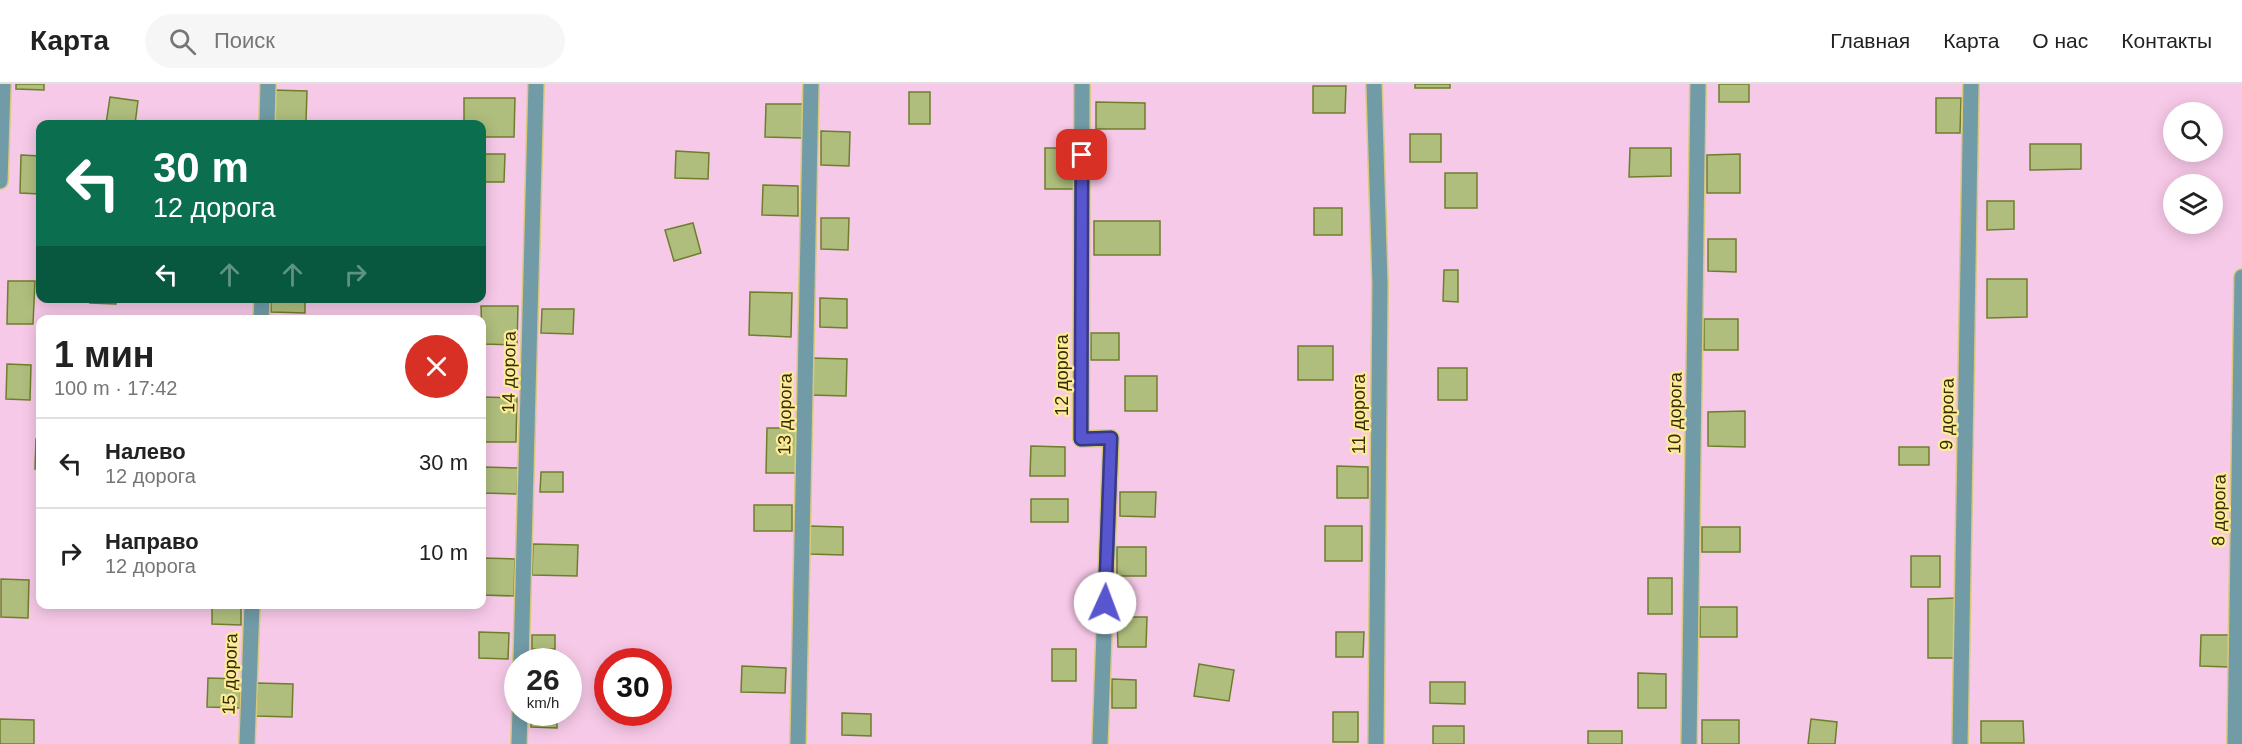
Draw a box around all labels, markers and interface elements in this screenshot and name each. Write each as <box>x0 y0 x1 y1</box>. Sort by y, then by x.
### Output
search box <box>145 14 565 68</box>
text: Карта <box>30 25 109 56</box>
icon: search <box>166 25 199 58</box>
text: Поиск <box>214 28 275 53</box>
text: Главная <box>1830 29 1910 52</box>
text: Карта <box>1943 29 1999 52</box>
text: О нас <box>2032 29 2088 52</box>
text: Контакты <box>2121 29 2212 52</box>
map controls <box>2163 102 2223 234</box>
button: search <box>2163 102 2223 162</box>
pin <box>1056 129 1107 180</box>
icon: arrive <box>1065 138 1098 171</box>
icon: left <box>54 144 132 222</box>
text: 30 m <box>153 144 249 191</box>
button: layers <box>2163 174 2223 234</box>
text: 12 дорога <box>153 193 276 223</box>
icon: left <box>150 258 183 291</box>
icon: ahead <box>213 258 246 291</box>
icon: ahead <box>276 258 309 291</box>
icon: right <box>339 258 372 291</box>
street label: 14 дорога <box>498 330 520 413</box>
street label: 12 дорога <box>1052 333 1072 416</box>
text: 1 мин <box>54 334 155 375</box>
button: close <box>405 335 468 398</box>
street label: 10 дорога <box>1664 371 1686 454</box>
street label: 13 дорога <box>774 372 796 455</box>
street label: 11 дорога <box>1349 373 1369 454</box>
text: 100 m · 17:42 <box>54 377 177 399</box>
street label: 9 дорога <box>1936 377 1958 450</box>
text: Налево <box>105 439 186 464</box>
icon: left <box>54 447 87 480</box>
text: 30 m <box>419 450 468 475</box>
text: 12 дорога <box>105 465 196 487</box>
street label: 8 дорога <box>2208 473 2230 546</box>
text: Направо <box>105 529 199 554</box>
icon: right <box>54 537 87 570</box>
text: 10 m <box>419 540 468 565</box>
text: 12 дорога <box>105 555 196 577</box>
position arrow <box>1073 571 1137 635</box>
street label: 15 дорога <box>219 632 241 715</box>
speed limit sign: 30 <box>594 648 672 726</box>
text: 26 <box>526 663 560 696</box>
text: km/h <box>527 694 559 711</box>

